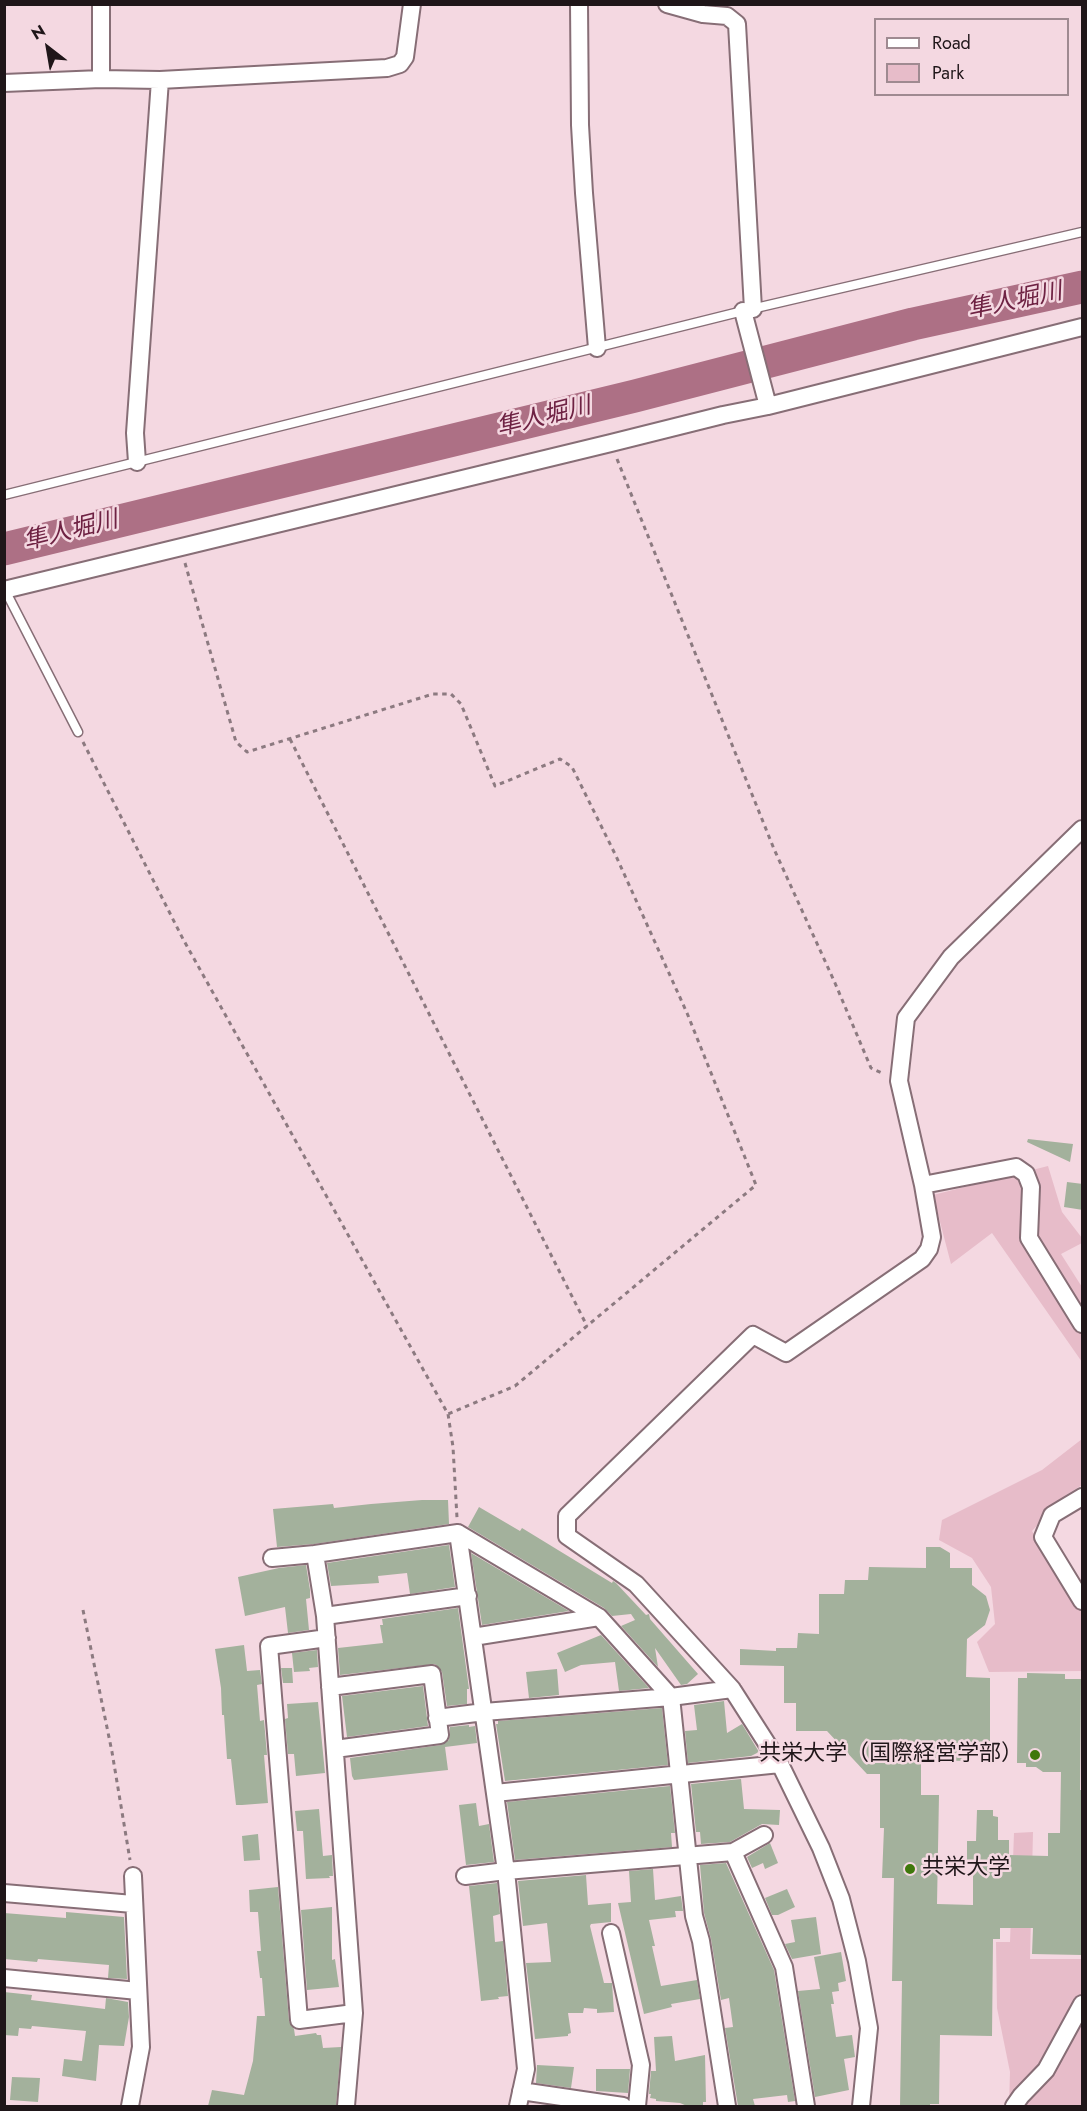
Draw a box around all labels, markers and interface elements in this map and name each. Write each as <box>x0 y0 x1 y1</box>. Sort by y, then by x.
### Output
north arrow <box>18 18 78 78</box>
legend <box>874 18 1069 96</box>
text: N <box>27 19 50 45</box>
text: Road <box>932 30 971 56</box>
text: Park <box>932 60 964 86</box>
water label: 隼人堀川 <box>965 278 1065 326</box>
water label: 隼人堀川 <box>494 392 594 444</box>
water label: 隼人堀川 <box>21 506 121 558</box>
place label: 共栄大学（国際経営学部） <box>759 1742 1023 1768</box>
marker: 共栄大学（国際経営学部） <box>1028 1748 1042 1762</box>
place label: 共栄大学 <box>922 1856 1010 1882</box>
marker: 共栄大学 <box>903 1862 917 1876</box>

